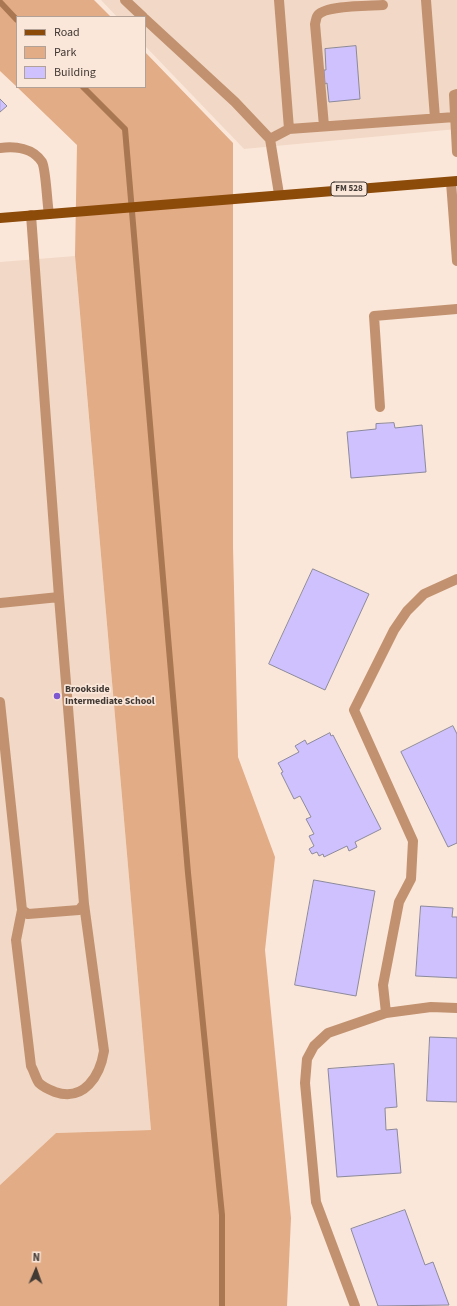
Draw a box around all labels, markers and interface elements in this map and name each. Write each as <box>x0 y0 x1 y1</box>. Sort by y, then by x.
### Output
legend <box>16 16 146 88</box>
text: Road <box>54 24 80 41</box>
text: Park <box>54 44 76 61</box>
text: Building <box>54 64 96 81</box>
road number: FM 528 <box>331 182 367 196</box>
place label: Brookside Intermediate School <box>65 684 155 708</box>
marker: Brookside Intermediate School <box>52 691 62 701</box>
north arrow <box>16 1250 56 1290</box>
text: N <box>33 1250 40 1265</box>

